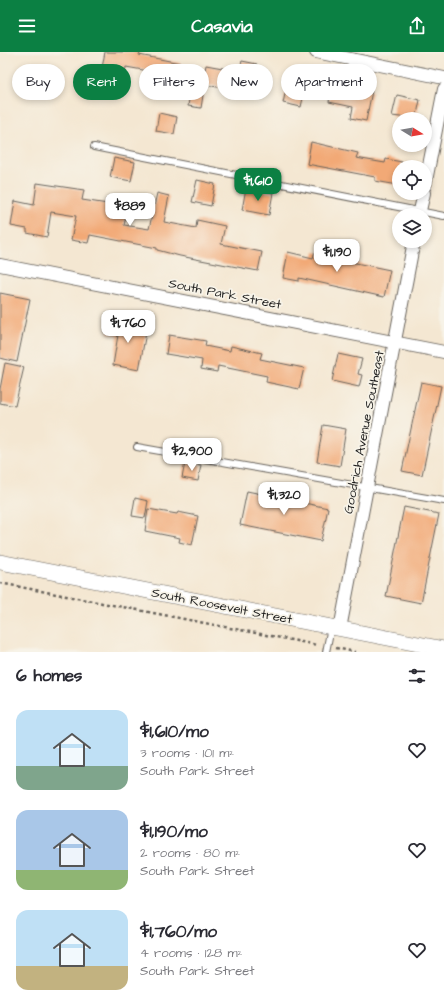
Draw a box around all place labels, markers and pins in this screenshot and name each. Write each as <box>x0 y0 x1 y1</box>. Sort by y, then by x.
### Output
pin: $1,610 <box>225 168 291 202</box>
pin: $889 <box>106 193 154 227</box>
pin: $1,190 <box>304 239 370 273</box>
pin: $1,760 <box>95 310 161 344</box>
pin: $2,900 <box>159 438 225 472</box>
pin: $1,320 <box>251 482 317 516</box>

